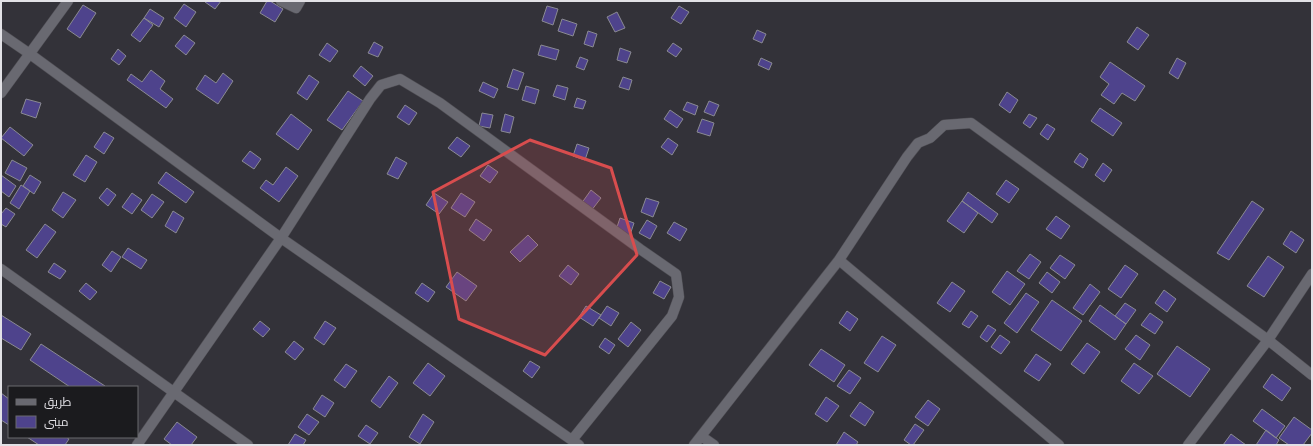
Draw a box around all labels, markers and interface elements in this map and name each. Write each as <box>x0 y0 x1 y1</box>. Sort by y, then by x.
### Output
legend <box>8 386 138 438</box>
text: طريق <box>44 394 72 409</box>
text: مبنى <box>44 414 69 429</box>

